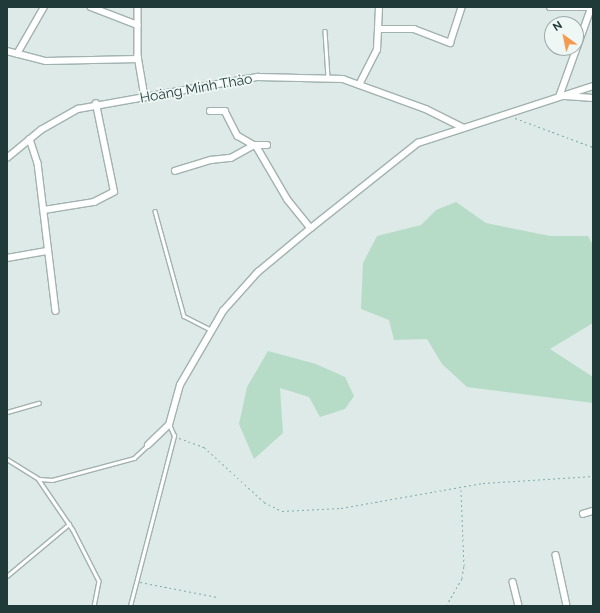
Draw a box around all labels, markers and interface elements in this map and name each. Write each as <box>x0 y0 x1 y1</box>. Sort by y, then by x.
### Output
north arrow <box>544 16 584 56</box>
text: N <box>551 19 565 34</box>
street label: Hoàng Minh Thảo <box>138 70 254 106</box>

